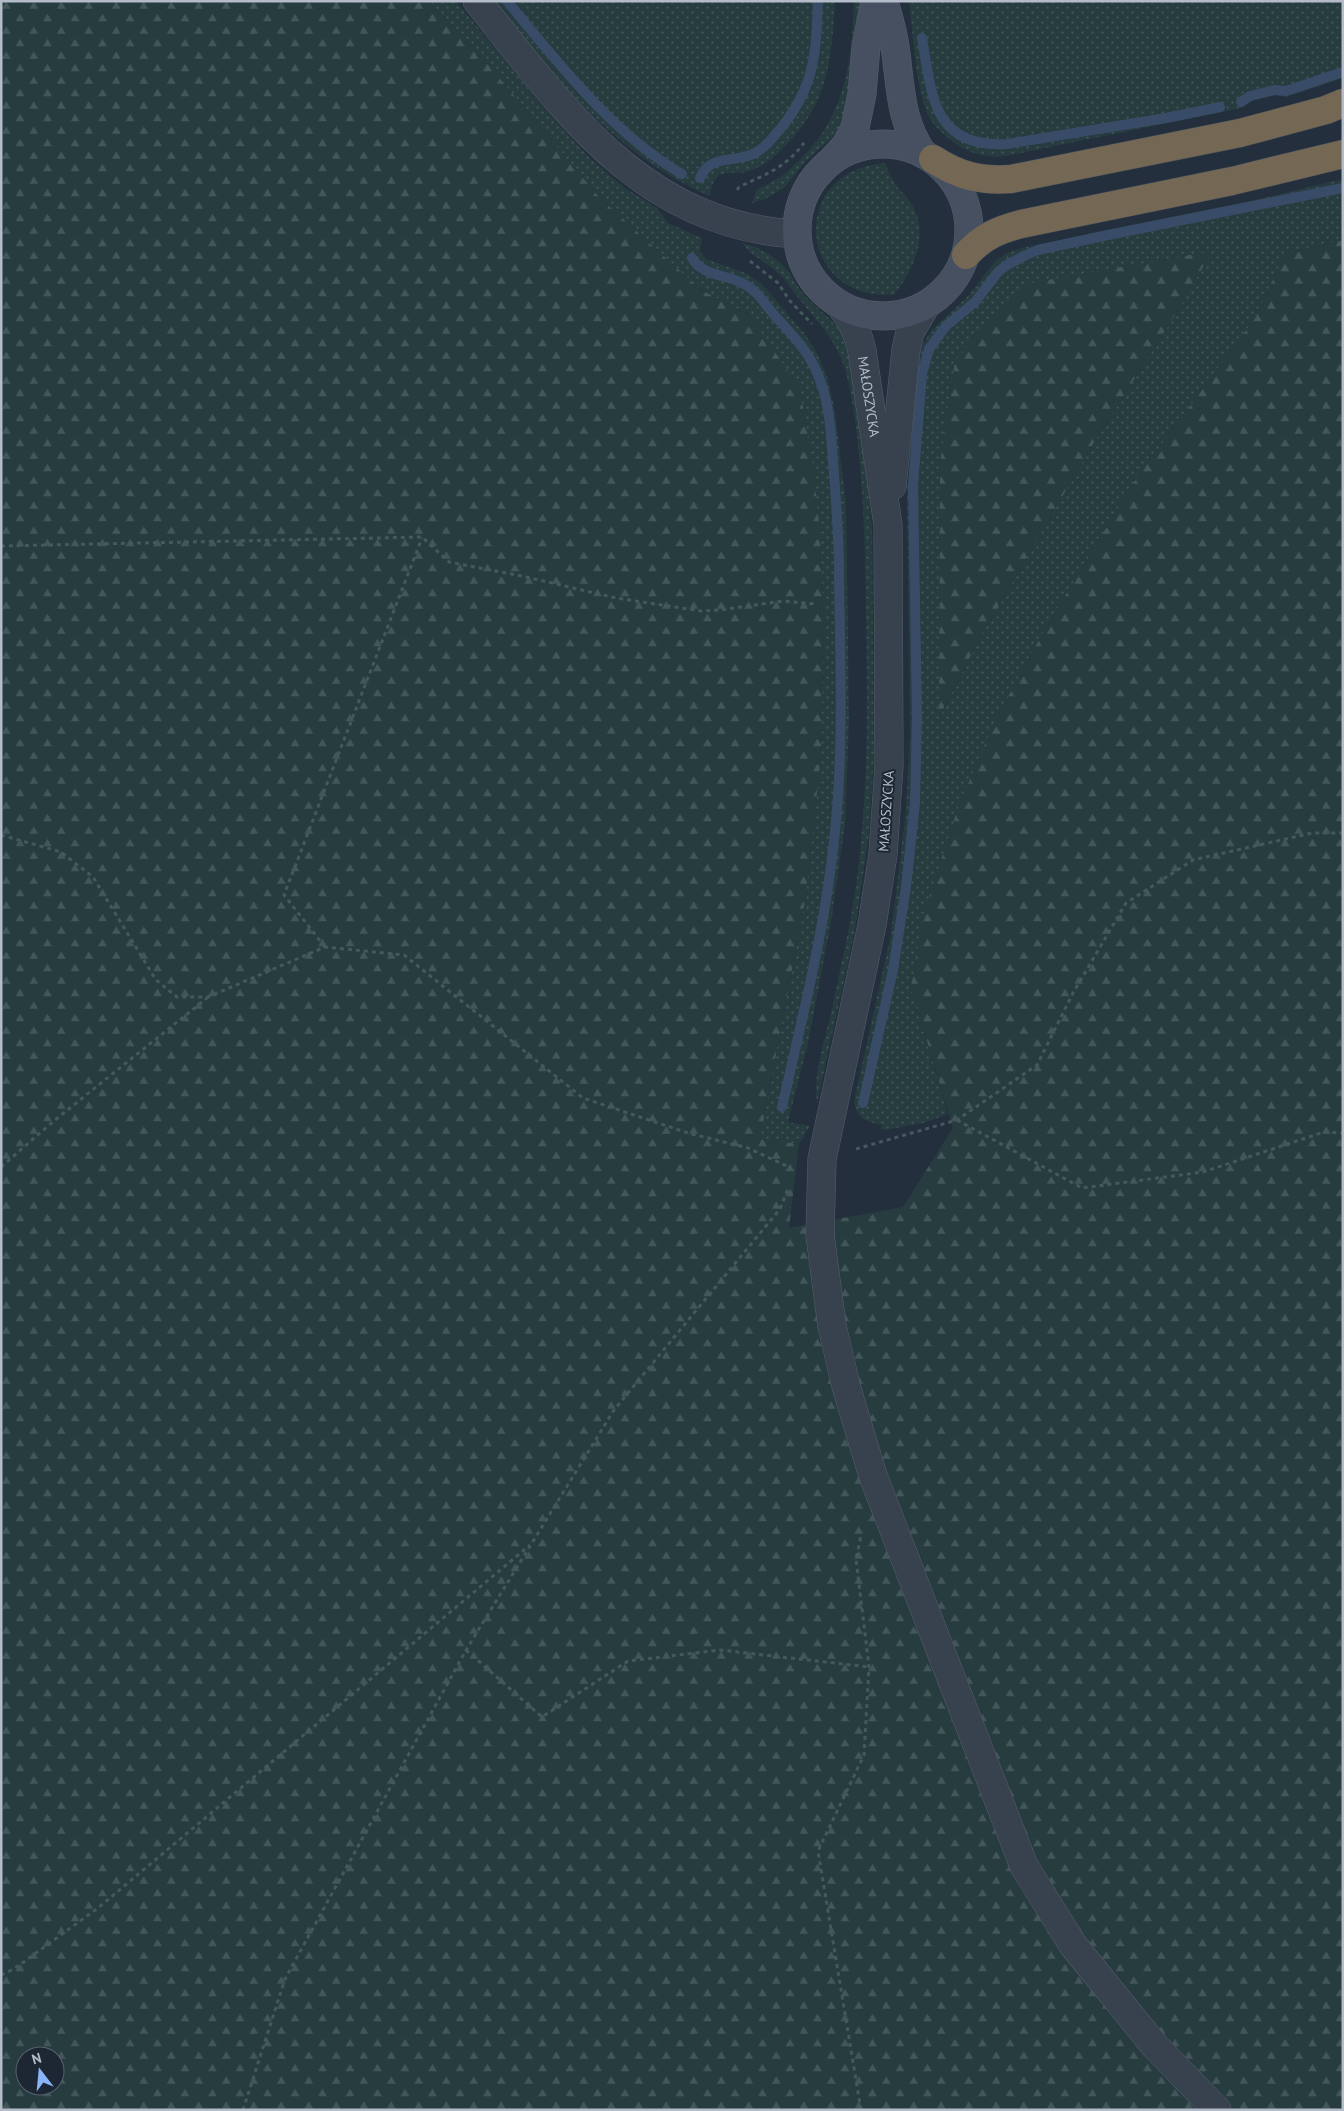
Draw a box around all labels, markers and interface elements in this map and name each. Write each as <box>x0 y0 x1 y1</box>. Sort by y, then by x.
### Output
street label: MAŁOSZYCKA <box>854 355 884 439</box>
street label: MAŁOSZYCKA <box>874 769 898 852</box>
north arrow <box>15 2046 65 2096</box>
text: N <box>30 2049 43 2068</box>

